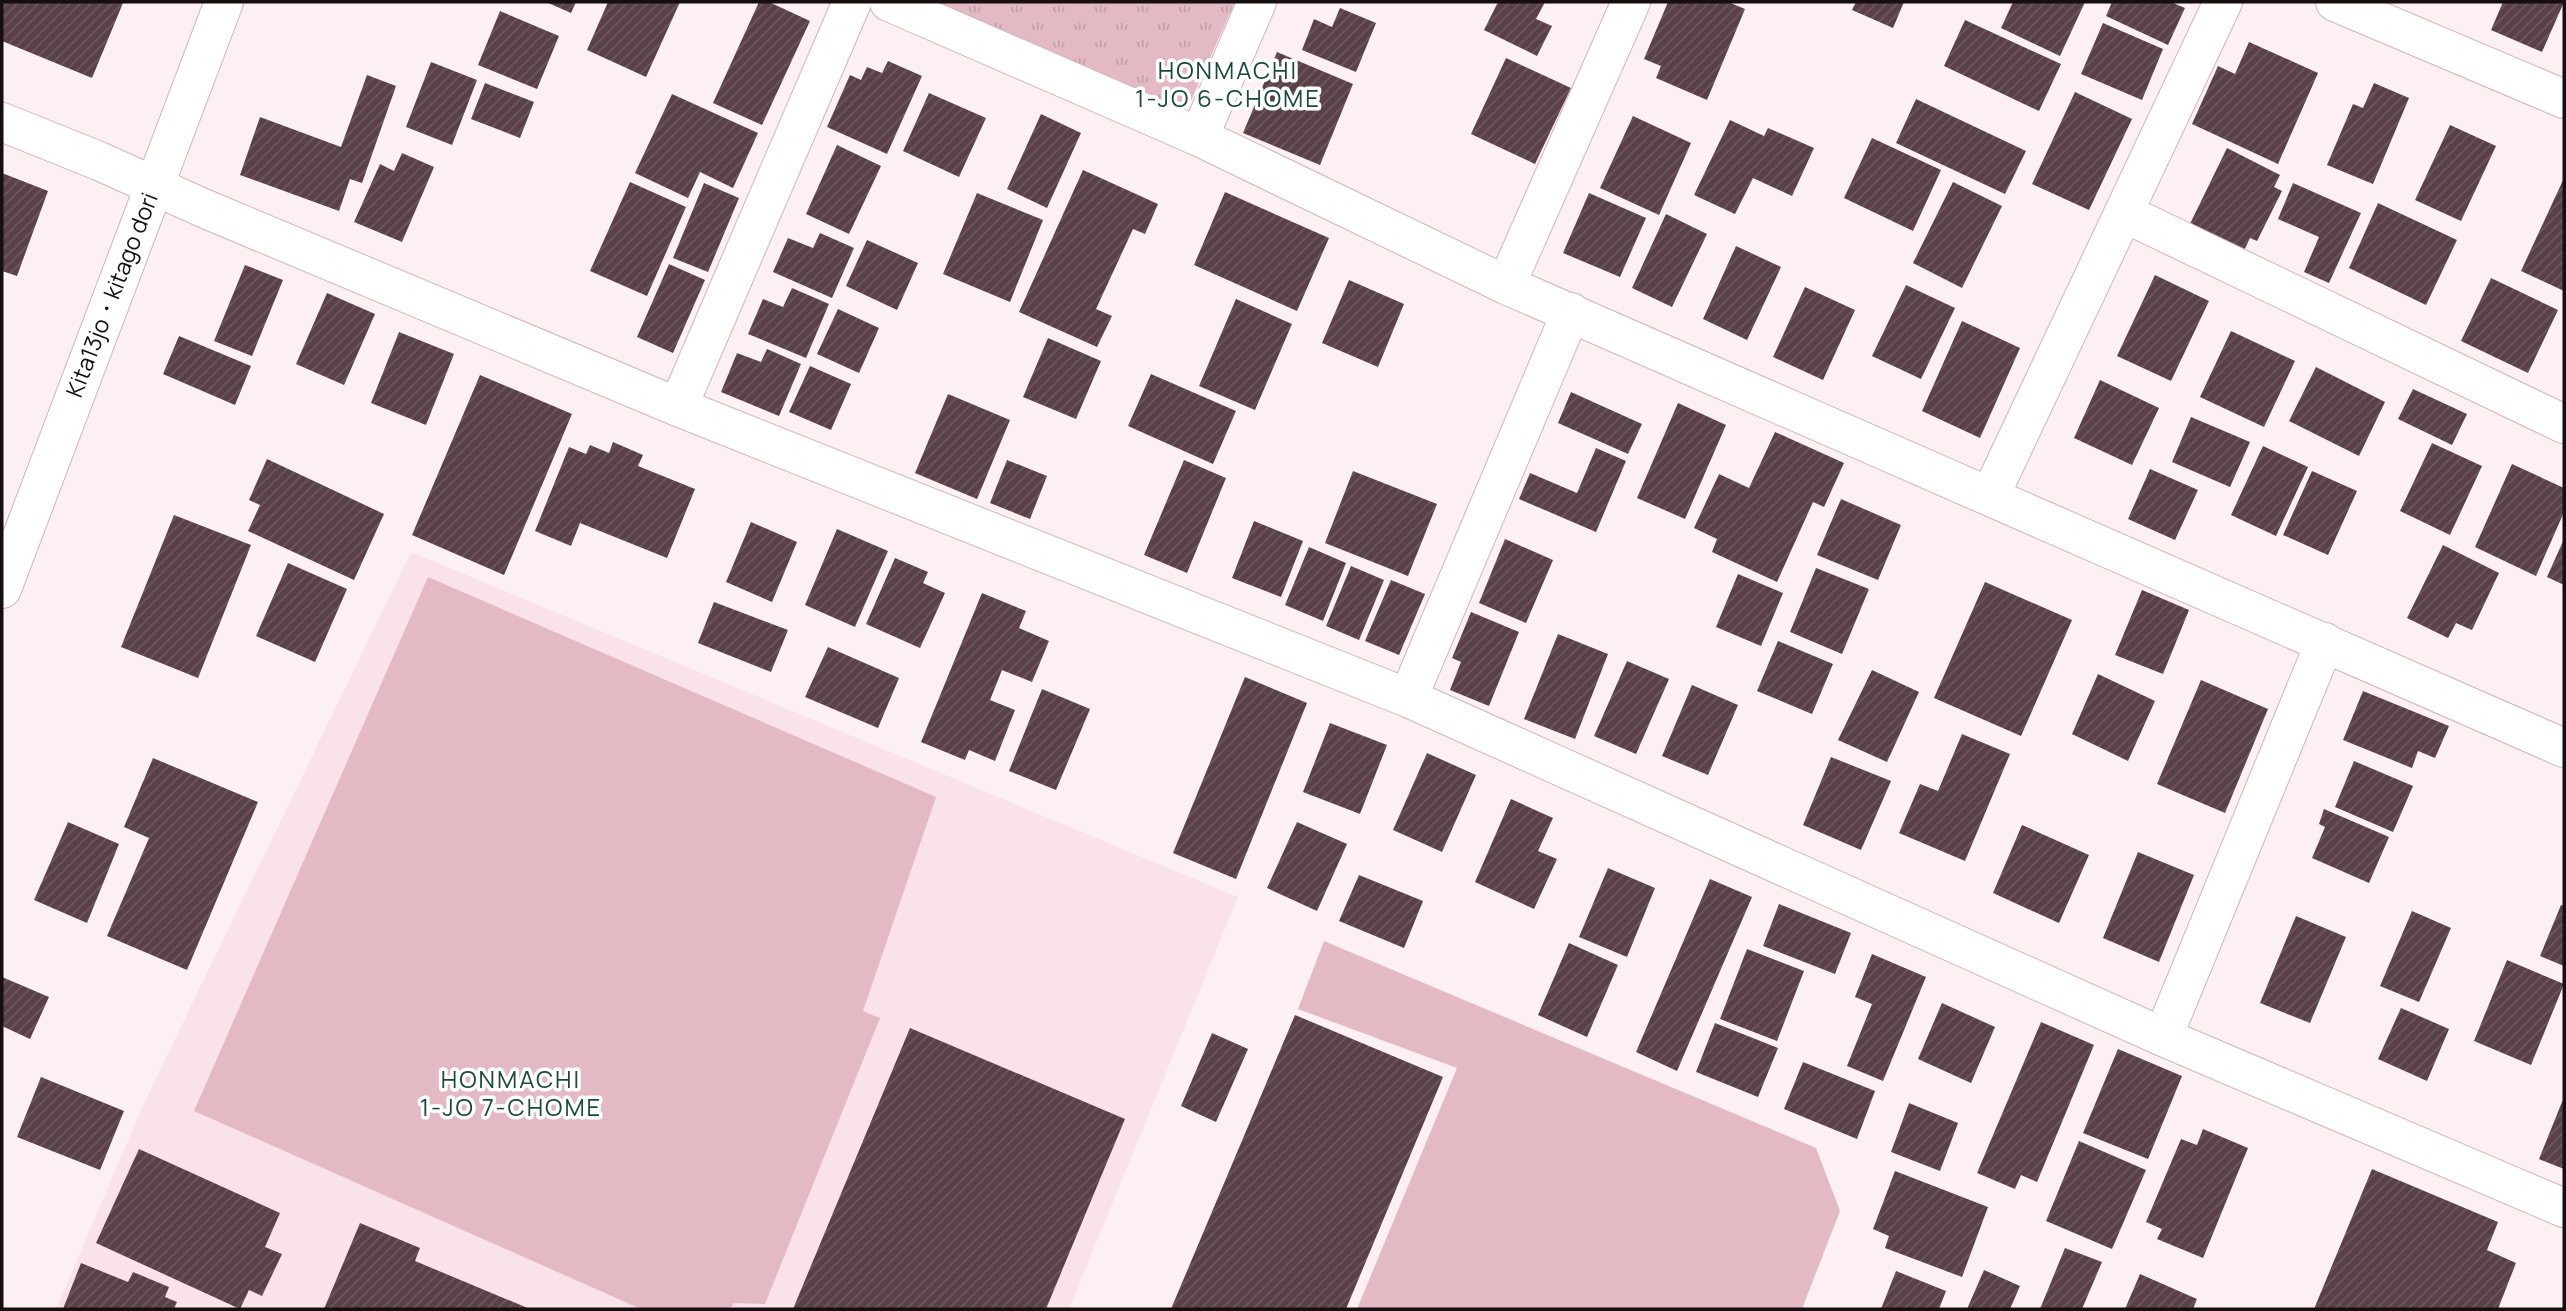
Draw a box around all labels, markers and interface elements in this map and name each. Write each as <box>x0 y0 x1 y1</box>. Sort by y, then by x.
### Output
district label: HONMACHI 1-JO 6-CHOME <box>1135 53 1321 114</box>
street label: Kita13jo・kitago dori <box>57 188 165 401</box>
district label: HONMACHI 1-JO 7-CHOME <box>420 1062 602 1123</box>

